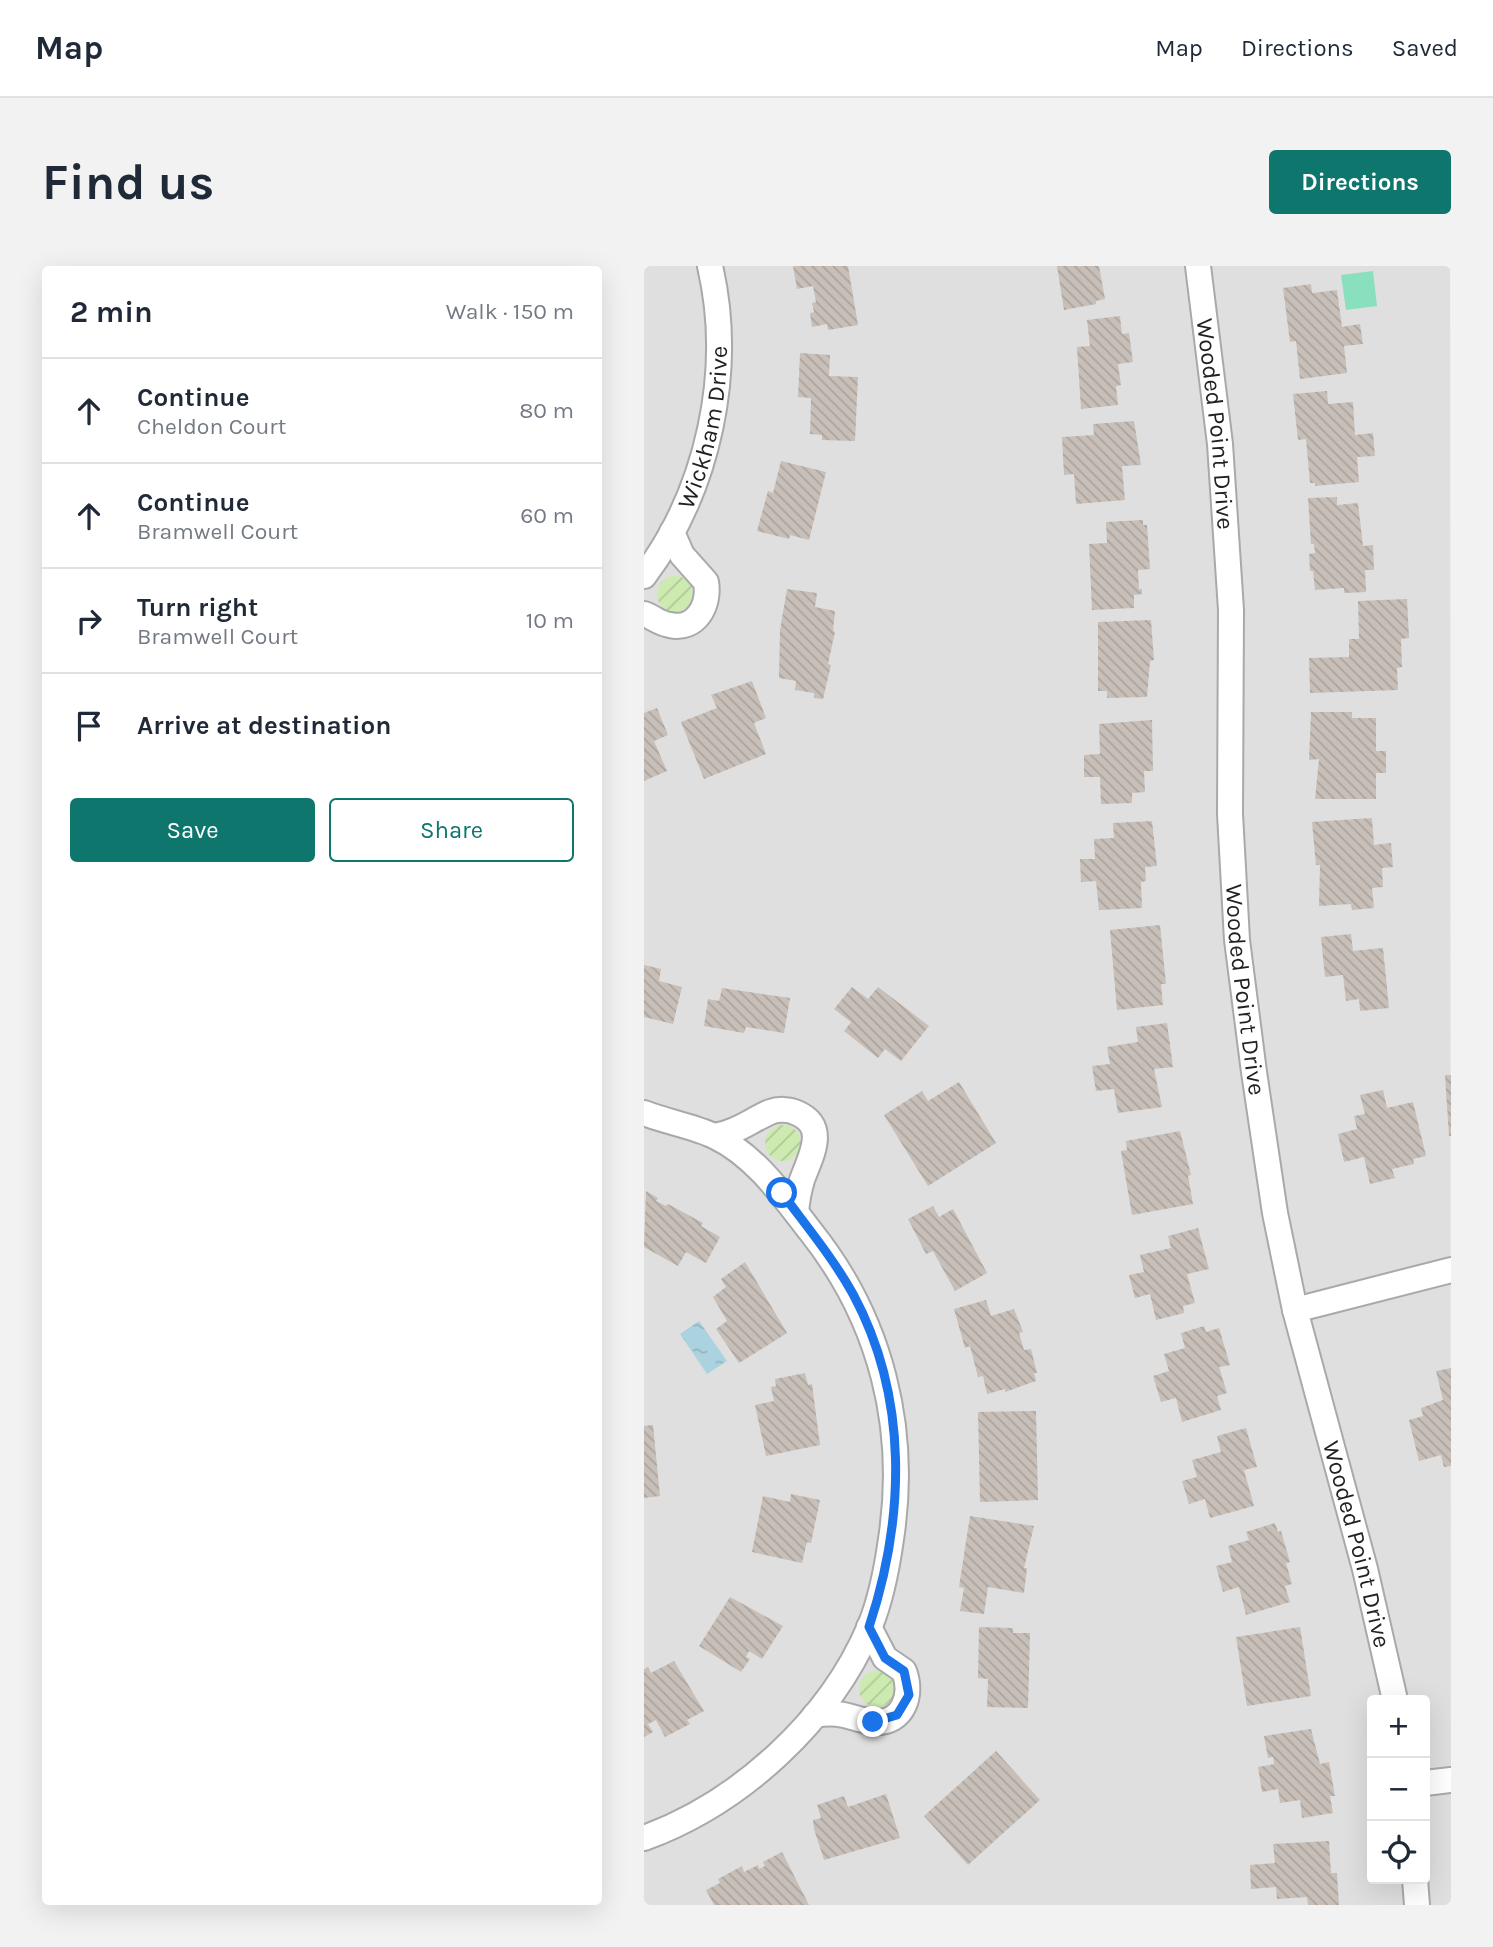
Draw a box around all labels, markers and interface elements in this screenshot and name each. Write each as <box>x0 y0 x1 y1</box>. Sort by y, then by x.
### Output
text: Map <box>35 29 103 67</box>
text: Map <box>1155 34 1203 62</box>
text: Directions <box>1241 34 1354 62</box>
text: Saved <box>1392 34 1458 62</box>
button: Directions <box>1269 150 1451 214</box>
text: Find us <box>42 154 214 211</box>
text: 2 min <box>70 294 153 330</box>
text: Walk · 150 m <box>446 298 574 325</box>
street label: Wooded Point Drive <box>1191 317 1240 531</box>
street label: Wickham Drive <box>672 346 733 513</box>
text: Continue <box>137 382 249 413</box>
icon: ahead <box>70 392 108 430</box>
text: 80 m <box>519 397 574 424</box>
text: Cheldon Court <box>137 413 286 440</box>
text: Continue <box>137 487 249 518</box>
icon: ahead <box>70 497 108 535</box>
text: 60 m <box>520 502 574 529</box>
text: Bramwell Court <box>137 518 298 545</box>
text: Turn right <box>137 592 258 623</box>
icon: right <box>70 602 108 640</box>
text: 10 m <box>526 607 574 634</box>
text: Bramwell Court <box>137 623 298 650</box>
icon: arrive <box>70 707 108 745</box>
text: Arrive at destination <box>137 710 391 741</box>
button: Save <box>70 798 315 862</box>
button: Share <box>329 798 574 862</box>
street label: Wooded Point Drive <box>1220 883 1271 1097</box>
route start <box>766 1177 797 1208</box>
street label: Wooded Point Drive <box>1317 1438 1397 1650</box>
map controls <box>1367 1695 1430 1884</box>
button: + <box>1367 1695 1430 1758</box>
route end <box>857 1706 888 1737</box>
button: − <box>1367 1758 1430 1821</box>
button: locate <box>1367 1821 1430 1884</box>

